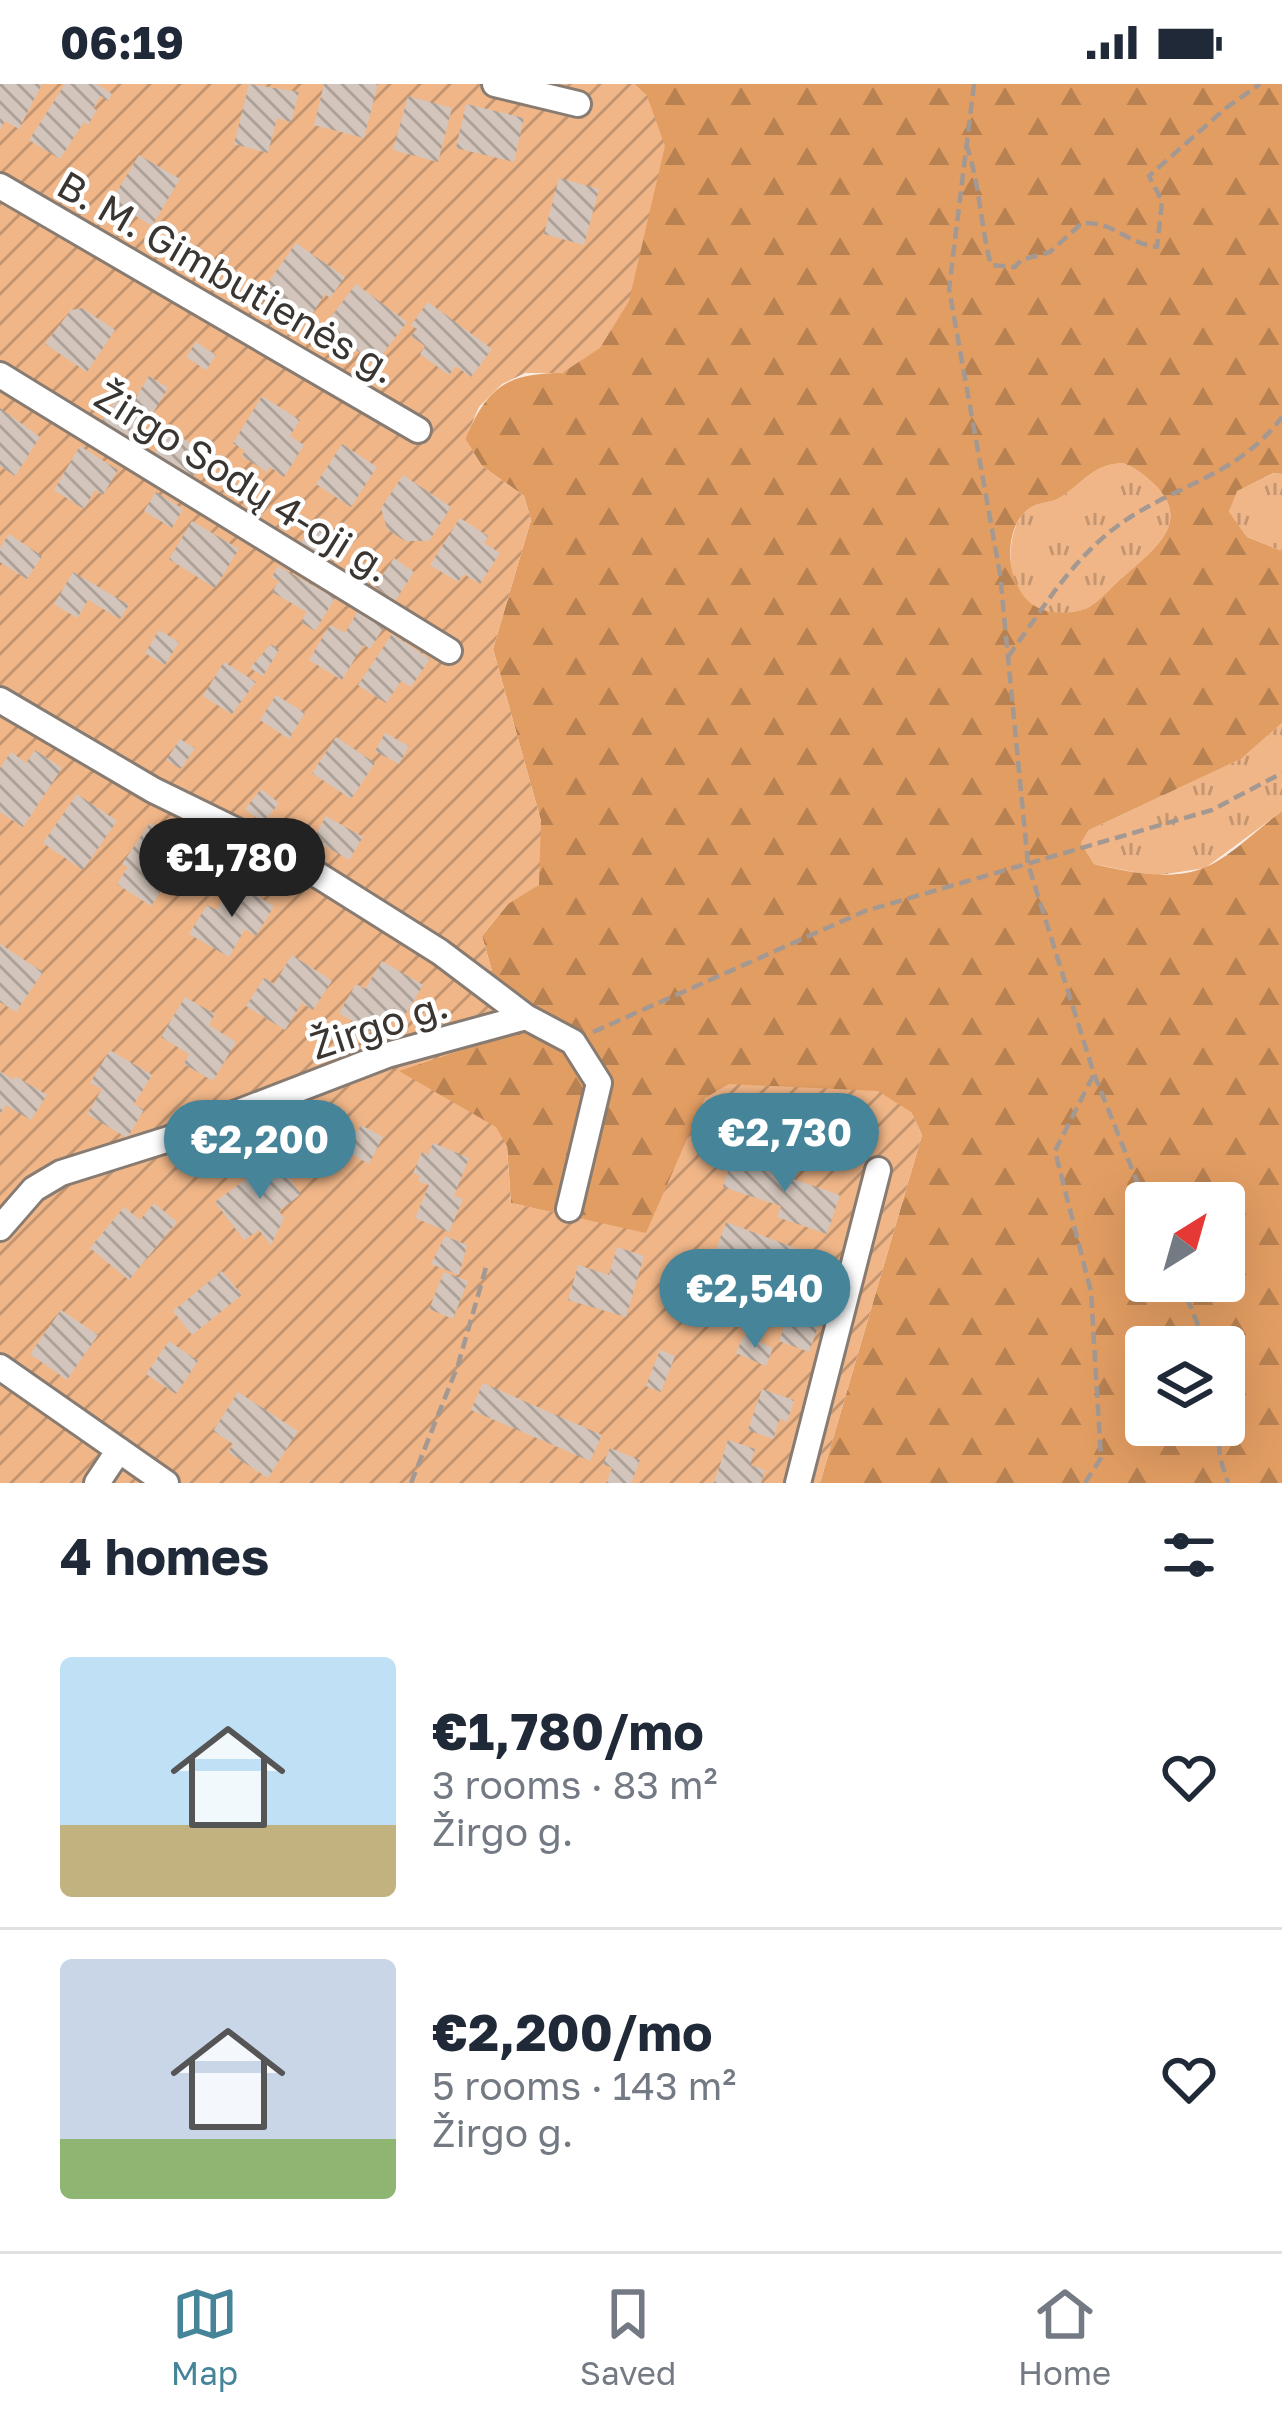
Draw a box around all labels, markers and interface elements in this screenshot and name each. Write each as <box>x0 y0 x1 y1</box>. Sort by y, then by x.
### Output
text: 06:19 <box>60 15 184 69</box>
street label: B. M. Gimbutienės g. <box>49 160 405 393</box>
street label: Žirgo Sodų 4-oji g. <box>87 372 400 592</box>
pin: €1,780 <box>134 818 330 920</box>
text: €1,780 <box>166 833 298 880</box>
street label: Žirgo g. <box>304 980 453 1069</box>
pin: €2,730 <box>687 1093 883 1195</box>
pin: €2,200 <box>162 1100 358 1202</box>
text: €2,730 <box>718 1108 852 1155</box>
text: €2,200 <box>191 1115 329 1162</box>
north arrow <box>1125 1182 1245 1302</box>
map controls <box>1125 1182 1245 1446</box>
pin: €2,540 <box>657 1249 853 1351</box>
text: €2,540 <box>686 1264 824 1311</box>
button: layers <box>1125 1326 1245 1446</box>
icon: filters <box>1156 1522 1222 1588</box>
text: 4 homes <box>60 1525 269 1586</box>
text: €1,780/mo <box>432 1700 704 1761</box>
icon: home <box>156 1705 300 1849</box>
icon: heart <box>1156 1744 1222 1810</box>
text: 3 rooms · 83 m² <box>432 1761 717 1808</box>
text: Žirgo g. <box>432 1808 574 1855</box>
text: €2,200/mo <box>432 2001 713 2062</box>
icon: home <box>156 2007 300 2151</box>
icon: heart <box>1156 2046 1222 2112</box>
text: 5 rooms · 143 m² <box>432 2062 736 2109</box>
text: Žirgo g. <box>432 2109 574 2156</box>
tab: Map <box>171 2281 238 2392</box>
tab: Saved <box>580 2281 676 2392</box>
tab: Home <box>1018 2281 1111 2392</box>

